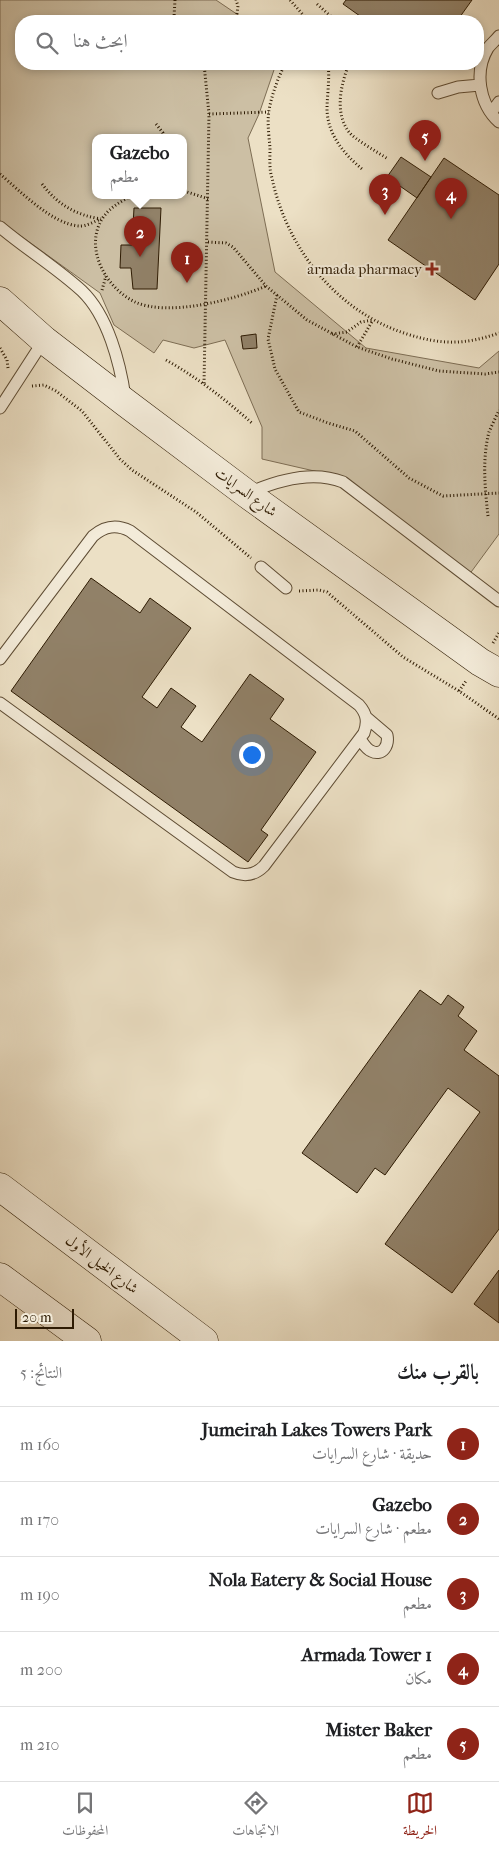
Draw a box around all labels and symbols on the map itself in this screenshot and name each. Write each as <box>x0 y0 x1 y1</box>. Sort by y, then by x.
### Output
pin: 5 <box>409 120 441 161</box>
pin: 3 <box>369 174 401 215</box>
pin: 4 <box>435 178 467 219</box>
pin: 2 <box>124 216 156 257</box>
pin: 1 <box>171 242 203 283</box>
place label: armada pharmacy <box>307 260 423 278</box>
marker: armada pharmacy <box>426 263 438 275</box>
street label: شارع السرايات <box>209 463 281 524</box>
your location <box>239 742 265 768</box>
street label: شارع الخيل الأول <box>60 1229 143 1300</box>
scale bar <box>15 1306 74 1329</box>

